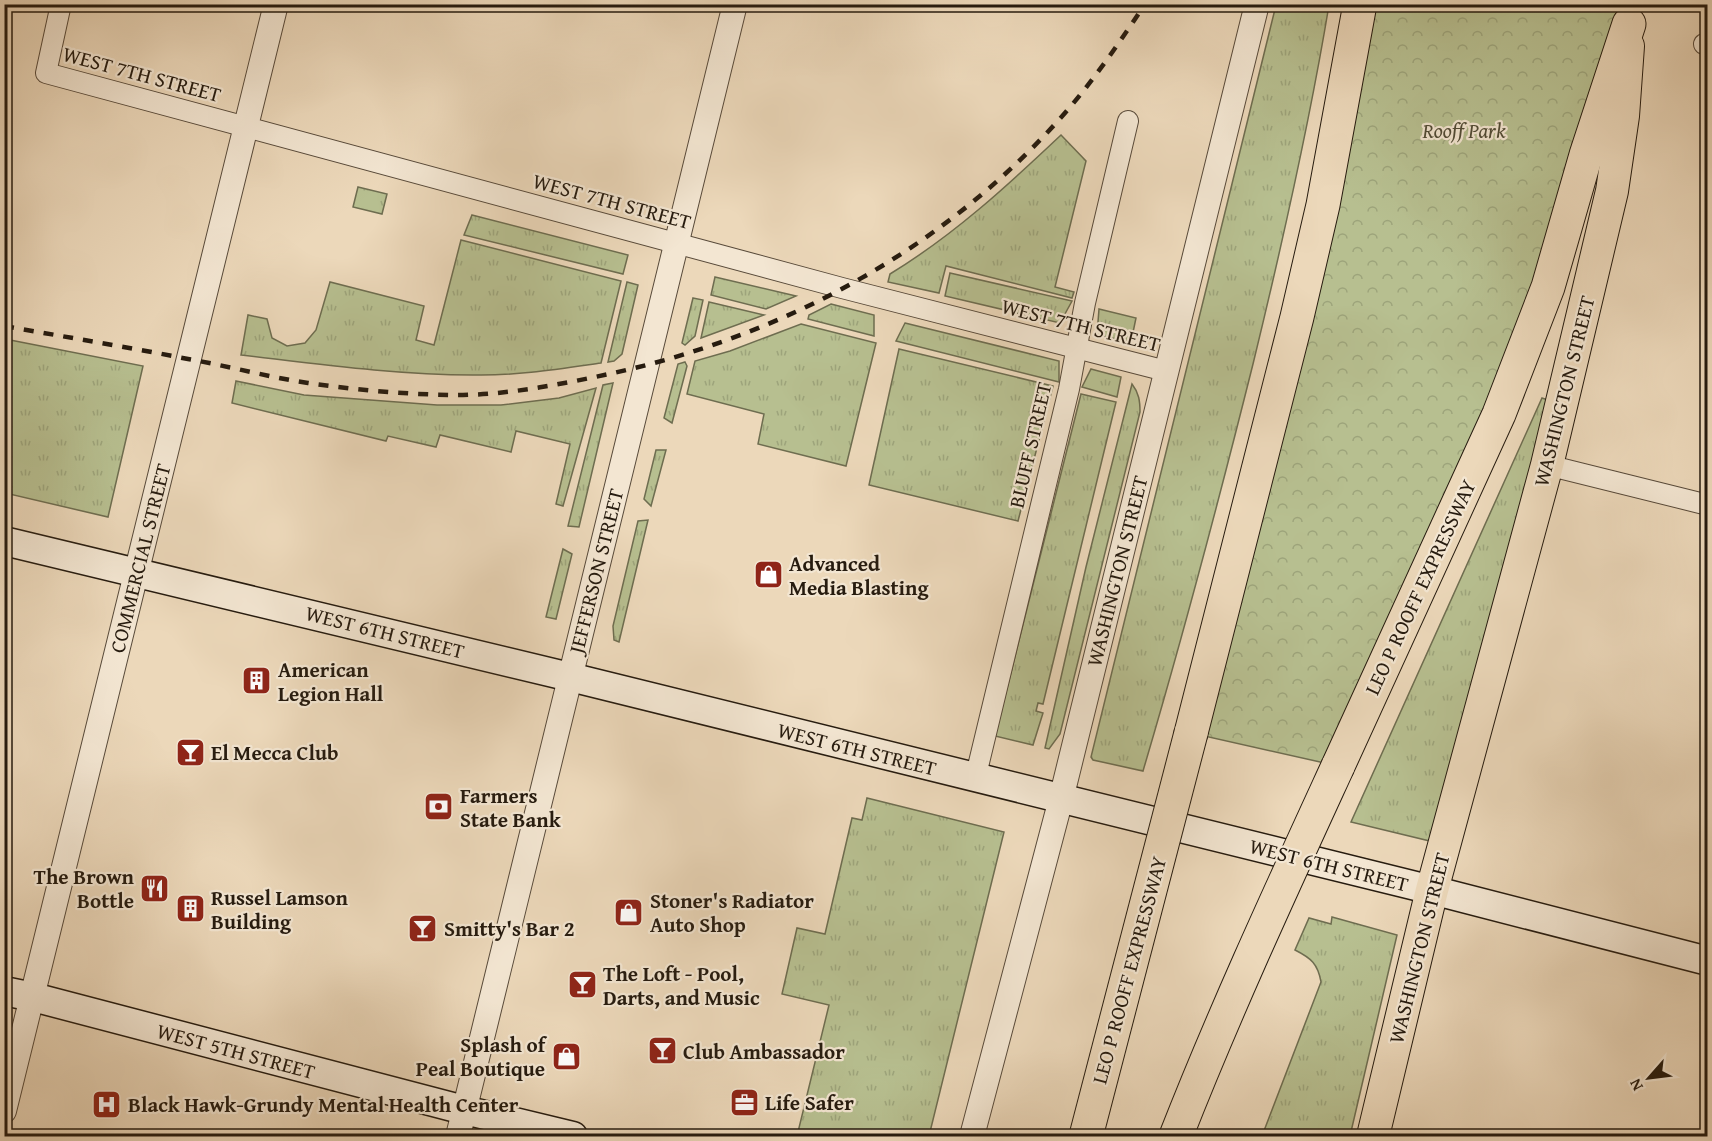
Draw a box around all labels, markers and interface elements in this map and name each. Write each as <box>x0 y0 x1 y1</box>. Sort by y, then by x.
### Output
street label: WEST 7TH STREET <box>59 38 225 110</box>
park label: Rooff Park <box>1422 115 1506 146</box>
street label: WEST 7TH STREET <box>529 165 695 237</box>
street label: WEST 7TH STREET <box>998 290 1164 360</box>
street label: WASHINGTON STREET <box>1525 292 1603 490</box>
street label: BLUFF STREET <box>1000 379 1060 511</box>
street label: COMMERCIAL STREET <box>102 460 179 656</box>
street label: WASHINGTON STREET <box>1078 472 1156 670</box>
street label: LEO P ROOFF EXPRESSWAY <box>1356 474 1484 700</box>
street label: JEFFERSON STREET <box>560 485 632 660</box>
place label: Advanced Media Blasting <box>789 548 929 603</box>
shop icon: Advanced Media Blasting <box>752 559 784 591</box>
street label: WEST 6TH STREET <box>302 597 468 667</box>
place label: American Legion Hall <box>278 654 384 709</box>
building icon: American Legion Hall <box>241 665 273 697</box>
street label: WEST 6TH STREET <box>774 714 940 784</box>
bar icon: El Mecca Club <box>174 736 206 768</box>
place label: El Mecca Club <box>211 737 338 768</box>
place label: Farmers State Bank <box>460 780 562 835</box>
bank icon: Farmers State Bank <box>423 791 455 823</box>
street label: WEST 6TH STREET <box>1246 830 1412 900</box>
street label: WASHINGTON STREET <box>1380 849 1458 1047</box>
street label: LEO P ROOFF EXPRESSWAY <box>1084 852 1174 1087</box>
place label: The Brown Bottle <box>34 861 135 916</box>
restaurant icon: The Brown Bottle <box>139 872 171 904</box>
place label: Russel Lamson Building <box>211 882 348 937</box>
place label: Stoner's Radiator Auto Shop <box>650 885 814 940</box>
building icon: Russel Lamson Building <box>174 893 206 925</box>
shop icon: Stoner's Radiator Auto Shop <box>613 896 645 928</box>
bar icon: Smitty's Bar 2 <box>407 912 439 944</box>
place label: Smitty's Bar 2 <box>444 913 575 944</box>
place label: The Loft - Pool, Darts, and Music <box>603 958 760 1013</box>
bar icon: The Loft - Pool, Darts, and Music <box>566 969 598 1001</box>
street label: WEST 5TH STREET <box>153 1015 319 1087</box>
place label: Splash of Peal Boutique <box>416 1029 548 1084</box>
bar icon: Club Ambassador <box>646 1035 678 1067</box>
place label: Club Ambassador <box>683 1036 845 1067</box>
shop icon: Splash of Peal Boutique <box>550 1040 582 1072</box>
north arrow <box>1619 1048 1679 1108</box>
text: N <box>1623 1074 1649 1095</box>
office icon: Life Safer <box>728 1086 760 1118</box>
place label: Life Safer <box>765 1087 854 1118</box>
hospital icon: Black Hawk-Grundy Mental Health Center <box>91 1088 123 1120</box>
place label: Black Hawk-Grundy Mental Health Center <box>128 1089 519 1120</box>

